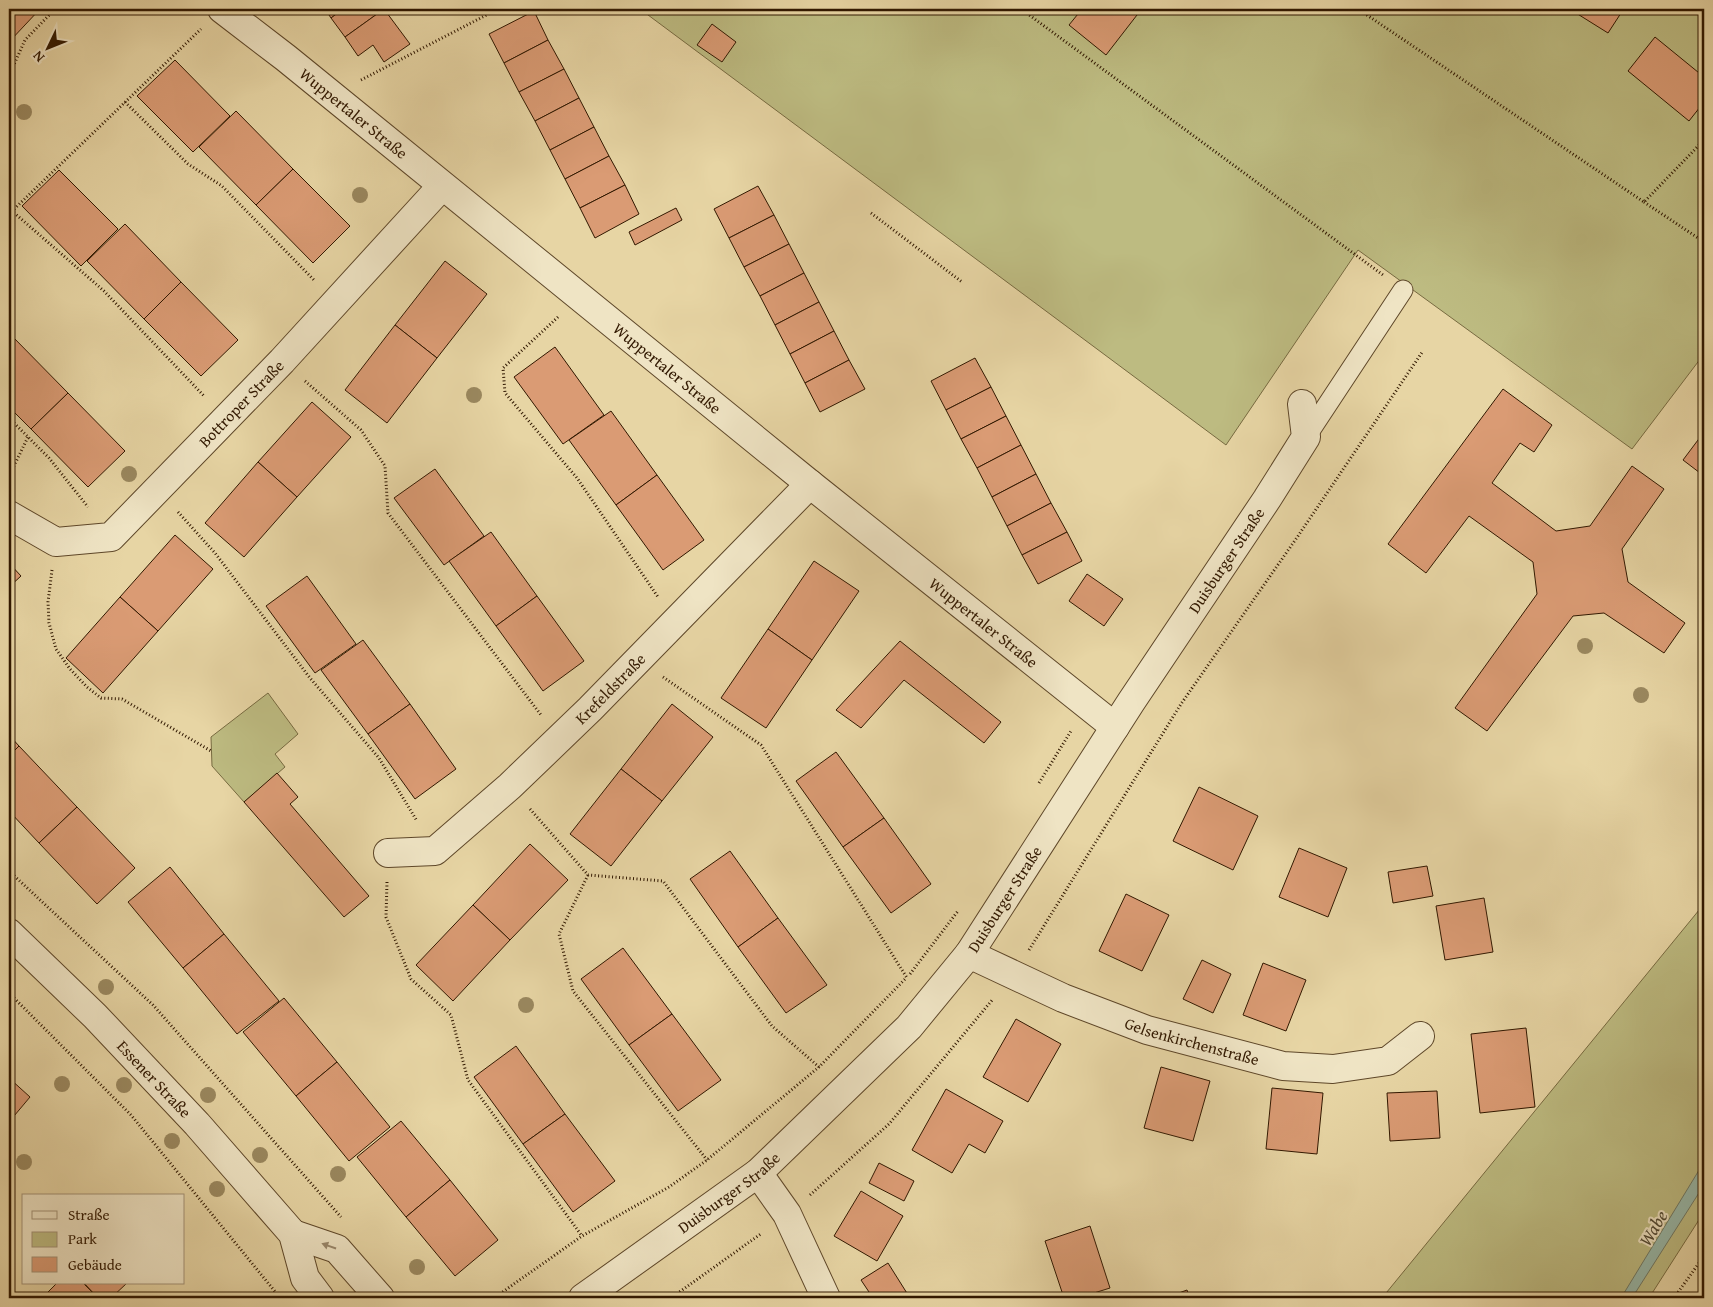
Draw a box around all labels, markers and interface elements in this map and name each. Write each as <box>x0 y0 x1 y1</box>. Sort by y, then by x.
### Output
north arrow <box>22 22 72 72</box>
text: N <box>28 46 49 67</box>
street label: Wuppertaler Straße <box>294 62 413 165</box>
street label: Wuppertaler Straße <box>608 317 727 419</box>
street label: Bottroper Straße <box>193 354 289 452</box>
street label: Duisburger Straße <box>1182 502 1270 618</box>
street label: Wuppertaler Straße <box>924 571 1043 673</box>
street label: Krefeldstraße <box>569 647 651 730</box>
street label: Duisburger Straße <box>961 841 1048 957</box>
street label: Gelsenkirchenstraße <box>1121 1011 1262 1071</box>
street label: Essener Straße <box>112 1035 197 1123</box>
street label: Duisburger Straße <box>673 1146 785 1239</box>
legend <box>22 1194 185 1284</box>
text: Straße <box>68 1204 110 1225</box>
water label: Wabe <box>1632 1205 1674 1251</box>
text: Park <box>68 1228 97 1249</box>
one-way arrow <box>321 1242 336 1250</box>
text: Gebäude <box>68 1254 122 1275</box>

